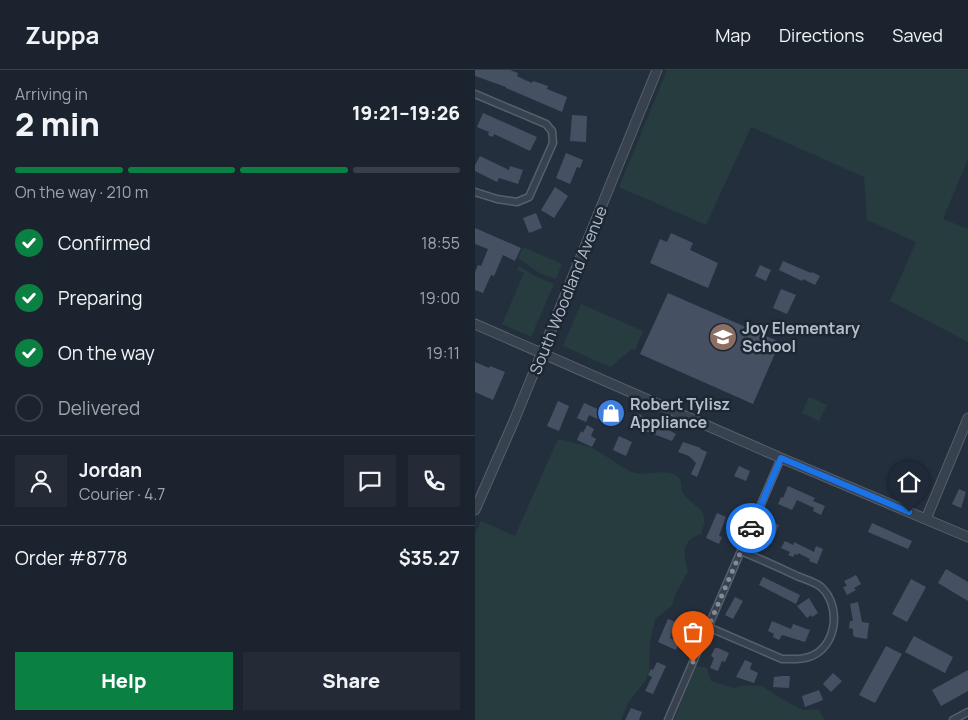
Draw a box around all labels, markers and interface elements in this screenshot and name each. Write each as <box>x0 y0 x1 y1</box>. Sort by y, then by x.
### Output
text: Zuppa <box>25 18 99 51</box>
text: Map <box>715 23 751 47</box>
text: Directions <box>779 23 864 47</box>
text: Saved <box>892 23 943 47</box>
text: Arriving in <box>15 83 88 105</box>
text: 19:21–19:26 <box>352 100 460 126</box>
text: 2 min <box>15 102 100 146</box>
text: On the way · 210 m <box>15 181 148 203</box>
street label: South Woodland Avenue <box>524 202 612 378</box>
icon: check <box>15 229 43 257</box>
text: Confirmed <box>58 230 151 256</box>
text: 18:55 <box>421 232 460 254</box>
icon: check <box>15 284 43 312</box>
text: Preparing <box>58 285 143 311</box>
text: 19:00 <box>420 287 460 309</box>
place label: Joy Elementary School <box>742 317 860 357</box>
school or university icon: Joy Elementary School <box>708 322 738 352</box>
icon: check <box>15 339 43 367</box>
text: On the way <box>58 340 155 366</box>
text: 19:11 <box>427 342 460 364</box>
place label: Robert Tylisz Appliance <box>630 393 730 433</box>
text: Delivered <box>58 395 140 421</box>
shop icon: Robert Tylisz Appliance <box>596 398 626 428</box>
button: person <box>15 455 67 507</box>
button: chat <box>344 455 396 507</box>
button: phone <box>408 455 460 507</box>
text: Jordan <box>79 457 142 483</box>
pin <box>888 461 930 512</box>
icon: home <box>895 468 923 496</box>
text: Courier · 4.7 <box>79 483 165 505</box>
courier <box>726 503 776 553</box>
icon: car <box>737 514 765 542</box>
text: Order #8778 <box>15 545 128 571</box>
text: $35.27 <box>399 545 460 571</box>
pin <box>672 611 714 662</box>
icon: bag <box>679 618 707 646</box>
button: Help <box>15 652 233 710</box>
button: Share <box>243 652 460 710</box>

